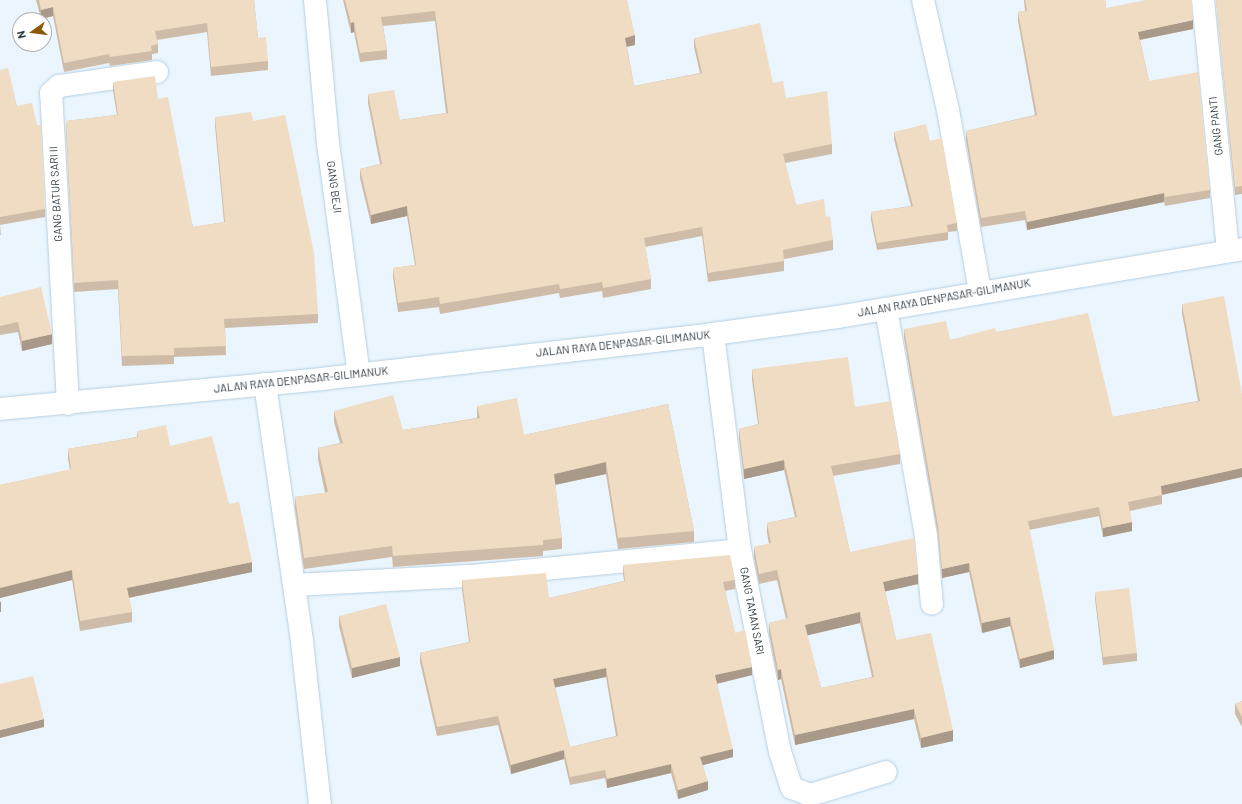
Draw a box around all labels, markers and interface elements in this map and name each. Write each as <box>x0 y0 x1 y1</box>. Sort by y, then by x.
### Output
north arrow <box>12 12 52 52</box>
text: N <box>14 30 28 40</box>
street label: GANG PANTI <box>1206 96 1226 156</box>
street label: GANG BATUR SARI II <box>47 146 65 242</box>
street label: GANG BEJI <box>324 160 344 214</box>
street label: JALAN RAYA DENPASAR-GILIMANUK <box>857 276 1031 320</box>
street label: JALAN RAYA DENPASAR-GILIMANUK <box>535 328 711 360</box>
street label: JALAN RAYA DENPASAR-GILIMANUK <box>213 364 389 396</box>
street label: GANG TAMAN SARI <box>737 566 767 656</box>

